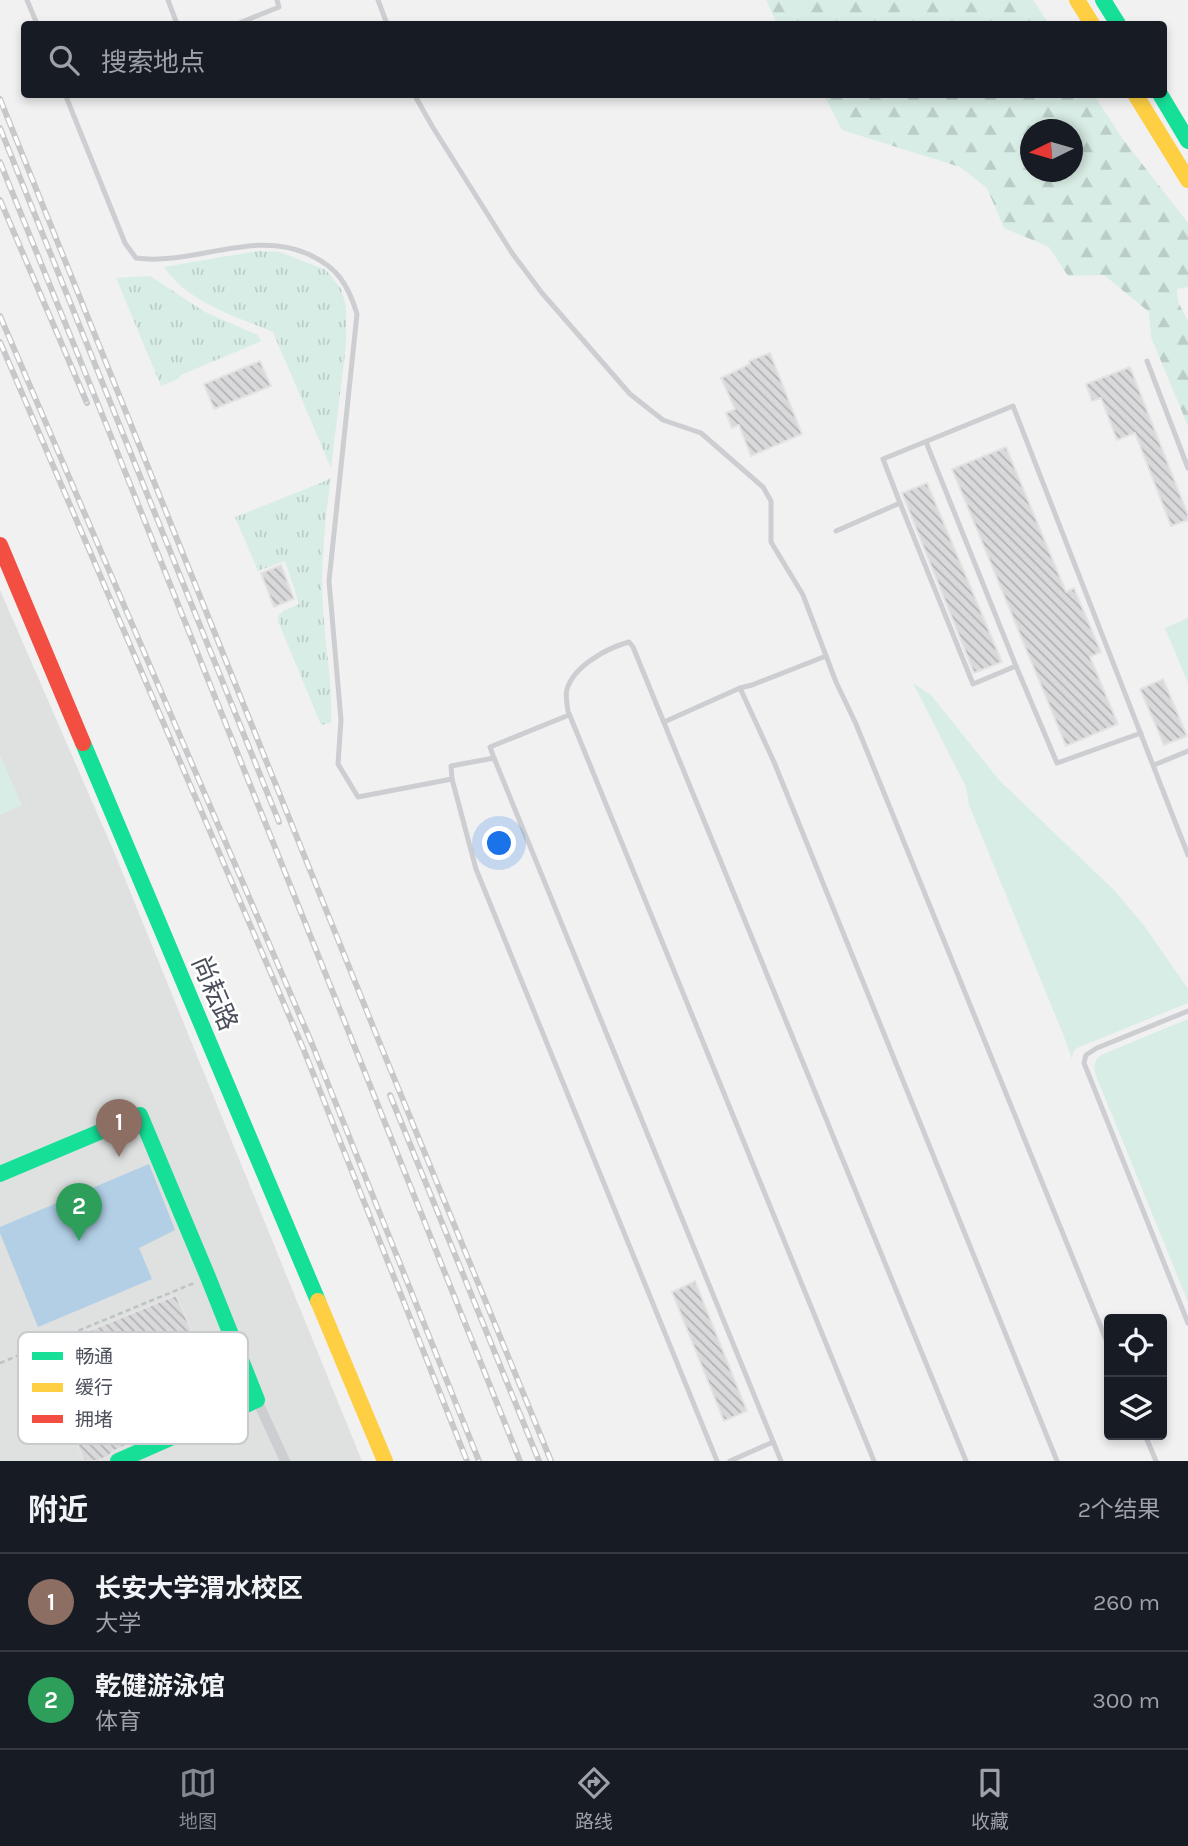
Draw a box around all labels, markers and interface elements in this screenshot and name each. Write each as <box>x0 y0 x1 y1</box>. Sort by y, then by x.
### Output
search box <box>21 21 1167 98</box>
icon: search <box>45 41 83 79</box>
text: 搜索地点 <box>101 47 205 78</box>
north arrow <box>1020 119 1083 182</box>
your location <box>482 826 516 860</box>
street label: 尚耘路 <box>185 951 244 1035</box>
pin: 1 <box>96 1099 142 1157</box>
pin: 2 <box>56 1183 102 1241</box>
map controls <box>1104 1314 1167 1440</box>
button: locate <box>1104 1314 1167 1377</box>
legend <box>18 1332 248 1444</box>
text: 畅通 <box>75 1346 113 1368</box>
text: 缓行 <box>75 1377 113 1399</box>
button: layers <box>1104 1377 1167 1440</box>
text: 拥堵 <box>75 1409 113 1431</box>
text: 附近 <box>28 1492 88 1528</box>
text: 2个结果 <box>1078 1496 1160 1523</box>
text: 长安大学渭水校区 <box>95 1573 303 1604</box>
text: 1 <box>47 1589 55 1616</box>
text: 260 m <box>1093 1589 1160 1616</box>
text: 大学 <box>95 1610 141 1637</box>
text: 乾健游泳馆 <box>95 1671 225 1702</box>
text: 2 <box>44 1687 58 1714</box>
text: 300 m <box>1092 1687 1160 1714</box>
text: 体育 <box>95 1708 141 1735</box>
tab: 地图 <box>179 1764 217 1833</box>
tab: 路线 <box>575 1764 613 1833</box>
tab: 收藏 <box>971 1764 1009 1833</box>

